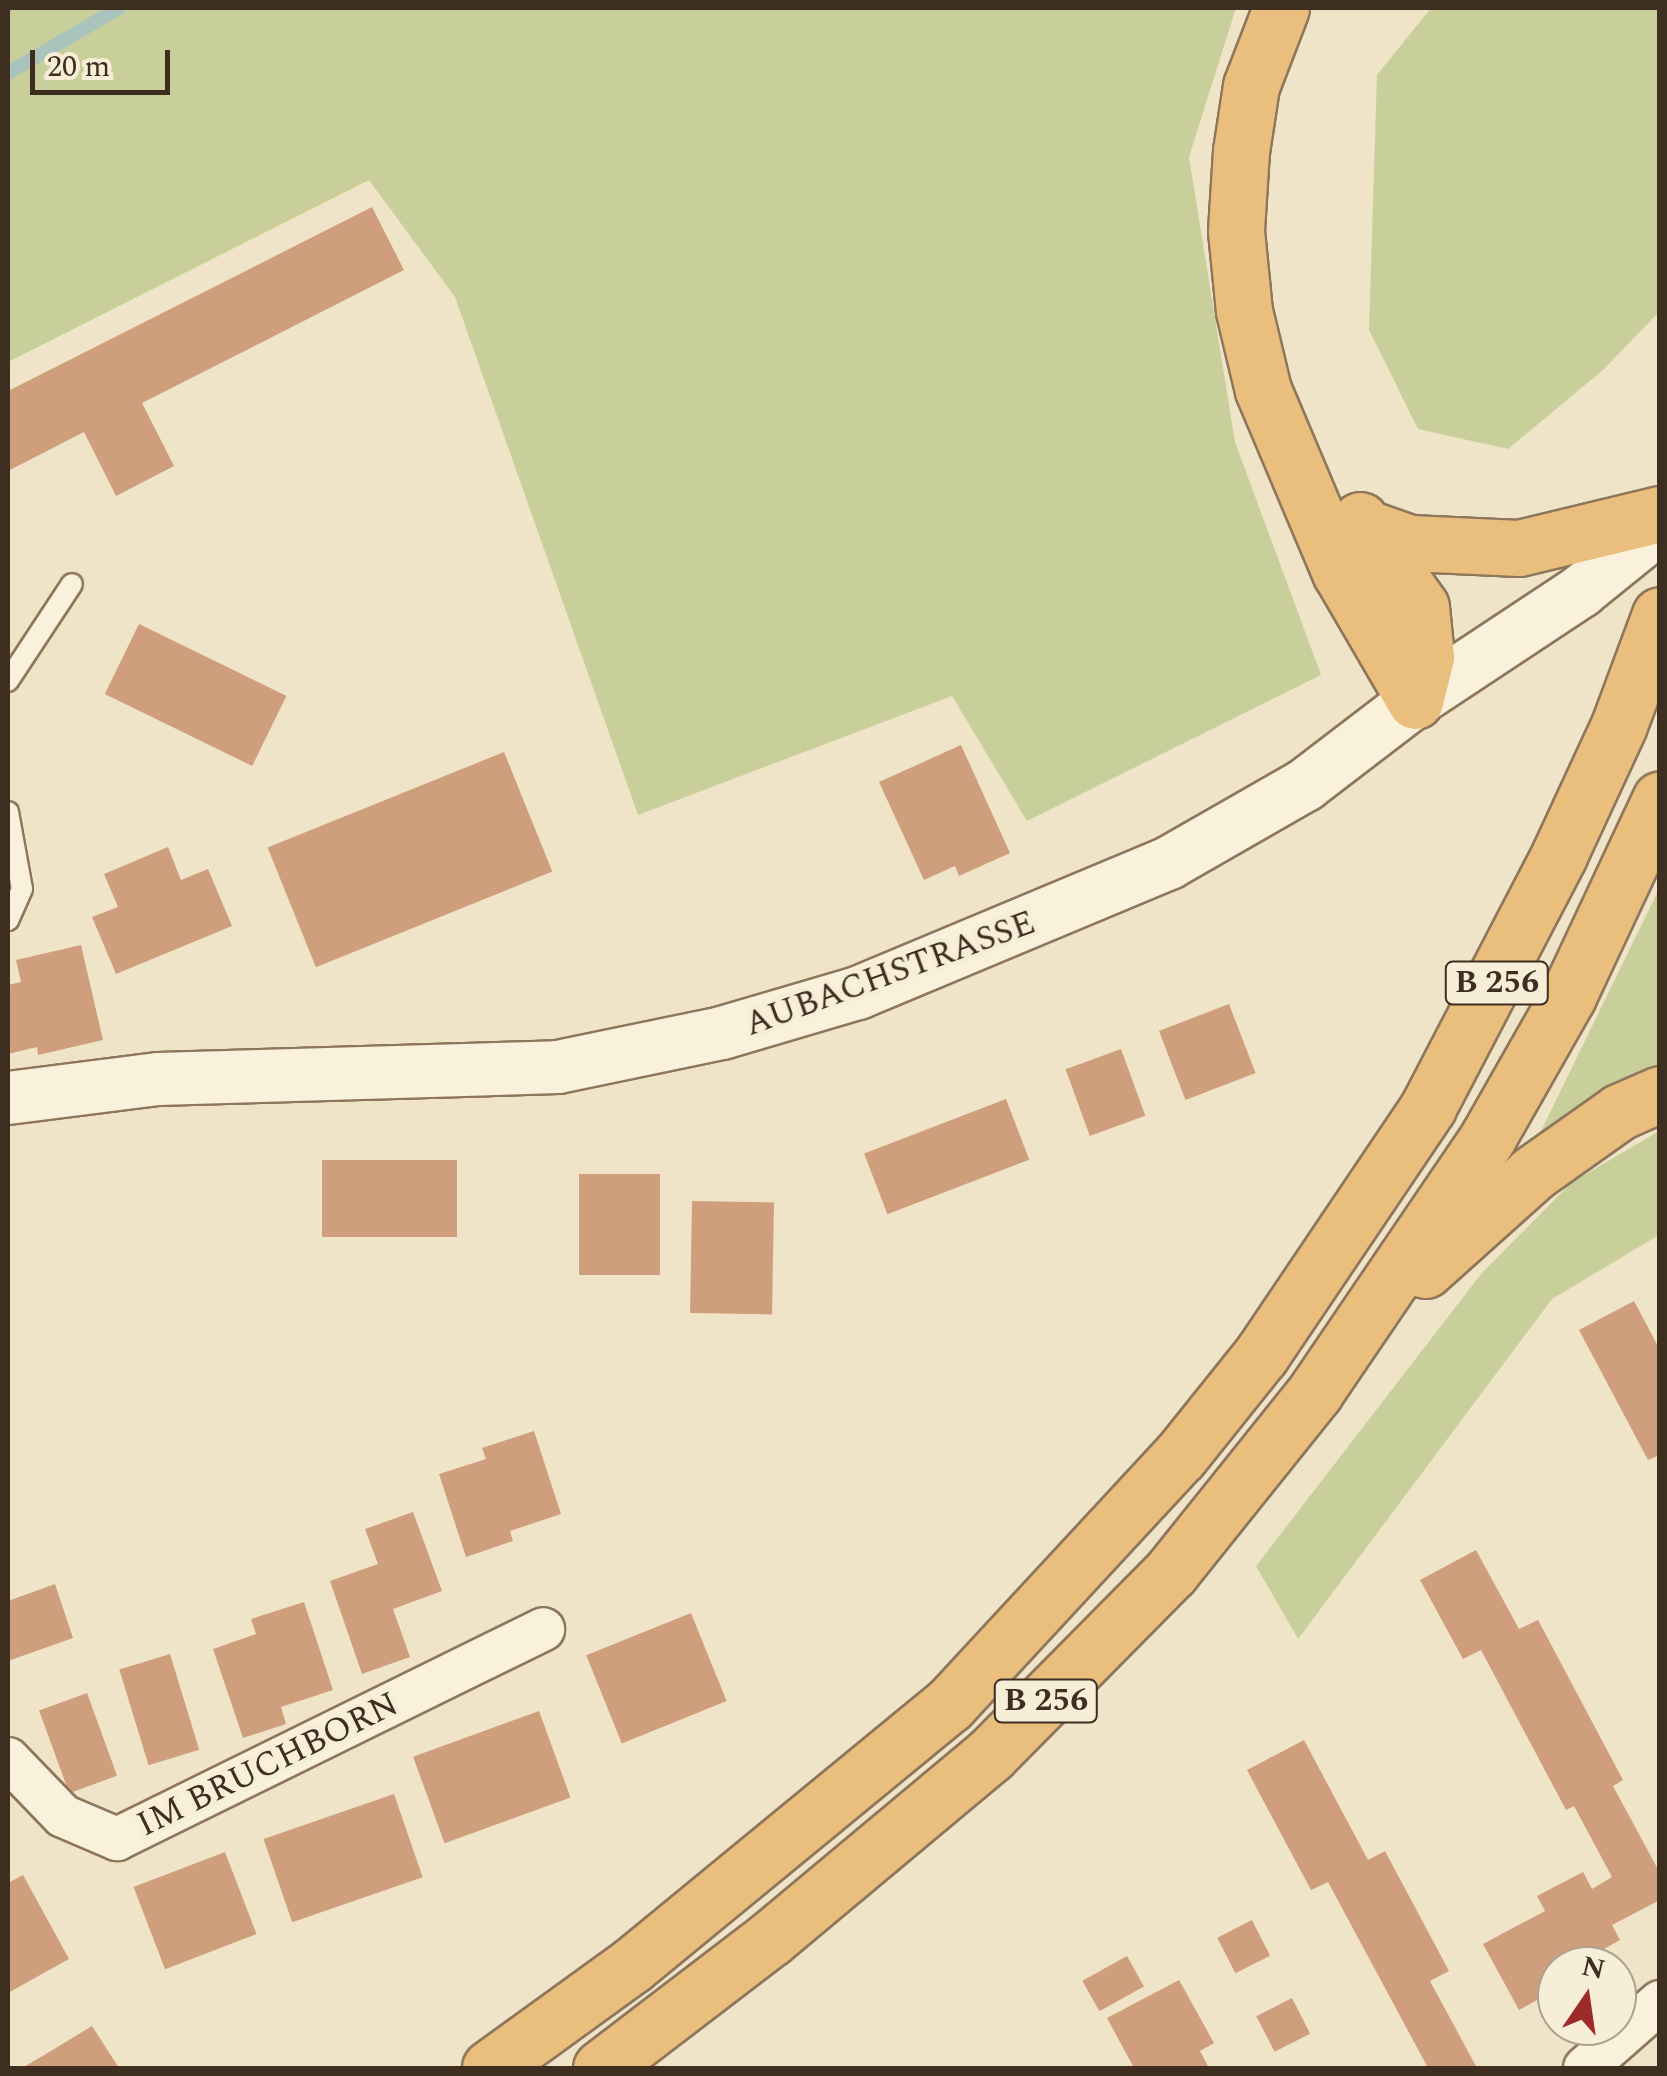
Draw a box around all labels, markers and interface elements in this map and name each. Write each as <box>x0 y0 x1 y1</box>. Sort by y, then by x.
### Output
scale bar <box>35 30 175 92</box>
text: 20 m <box>47 44 110 90</box>
street label: AUBACHSTRASSE <box>739 902 1041 1046</box>
road number: B 256 <box>1444 956 1550 1010</box>
road number: B 256 <box>994 1674 1098 1728</box>
street label: IM BRUCHBORN <box>130 1684 406 1846</box>
text: N <box>1577 1945 1609 1992</box>
north arrow <box>1537 1946 1637 2046</box>

